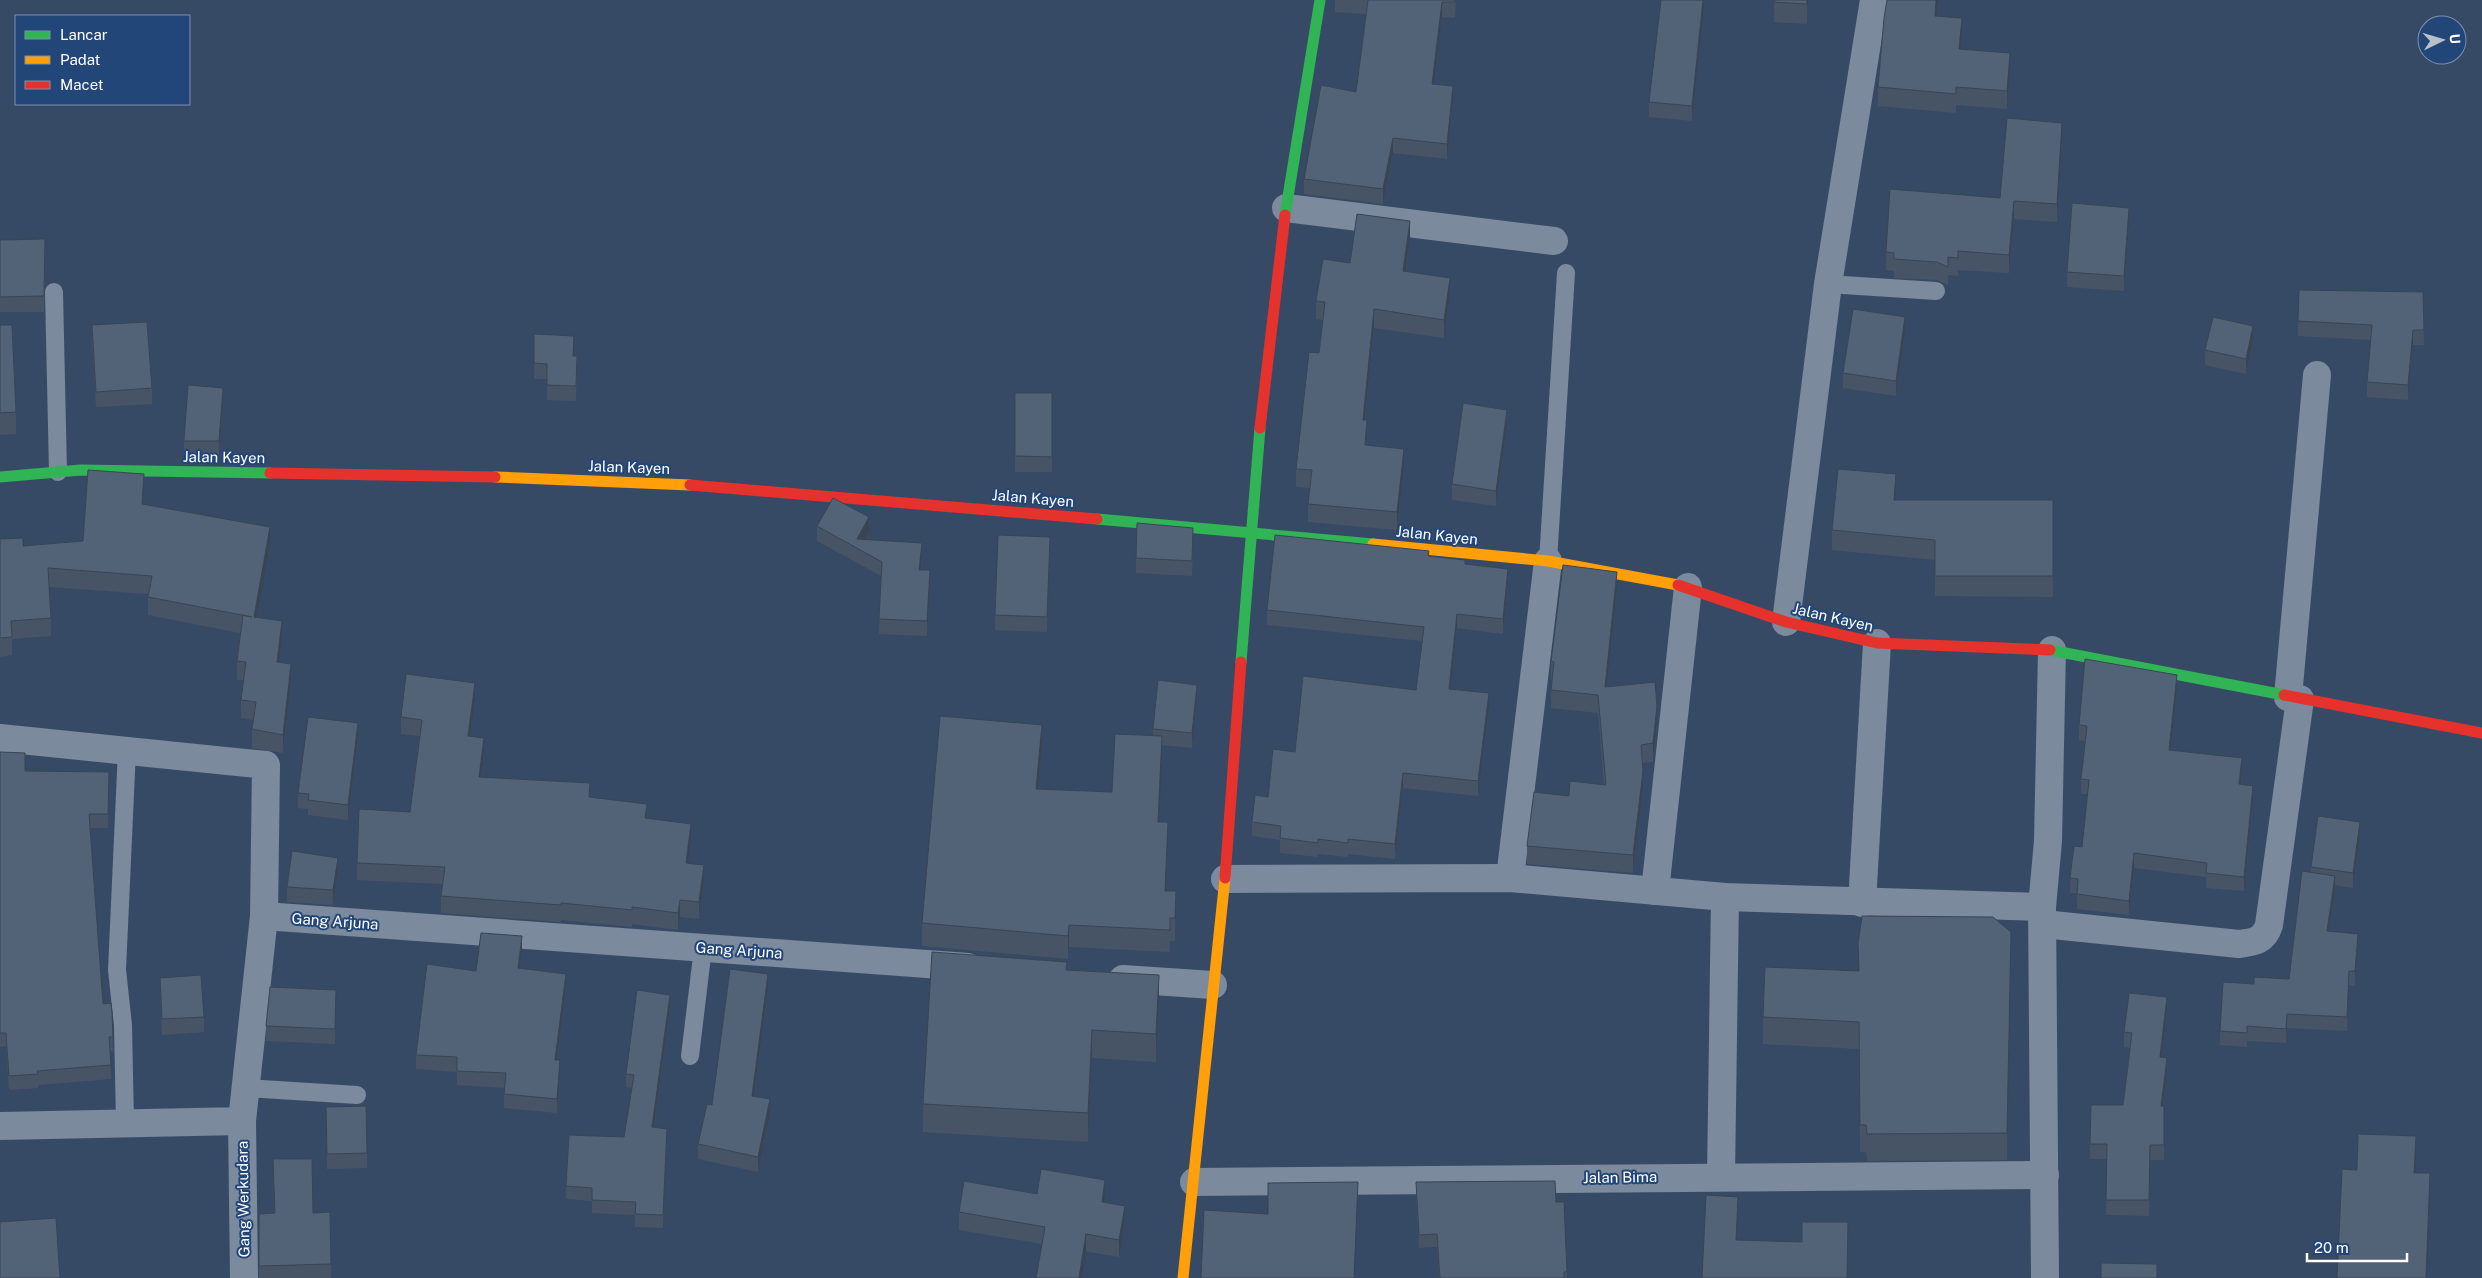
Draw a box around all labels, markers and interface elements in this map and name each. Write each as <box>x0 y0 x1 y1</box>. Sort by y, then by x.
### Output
legend <box>15 15 190 105</box>
north arrow <box>2417 15 2467 65</box>
text: Lancar <box>60 26 108 43</box>
text: U <box>2447 33 2463 45</box>
text: Padat <box>60 51 101 68</box>
text: Macet <box>60 76 104 93</box>
street label: Jalan Kayen <box>183 448 265 466</box>
street label: Jalan Kayen <box>588 457 670 477</box>
street label: Jalan Kayen <box>991 486 1075 510</box>
street label: Jalan Kayen <box>1395 522 1479 548</box>
street label: Jalan Kayen <box>1791 599 1875 635</box>
street label: Gang Arjuna <box>291 909 379 933</box>
street label: Gang Arjuna <box>695 938 783 962</box>
street label: Gang Werkudara <box>233 1141 253 1257</box>
street label: Jalan Bima <box>1583 1168 1657 1186</box>
scale bar <box>2307 1230 2407 1262</box>
text: 20 m <box>2314 1239 2349 1256</box>

